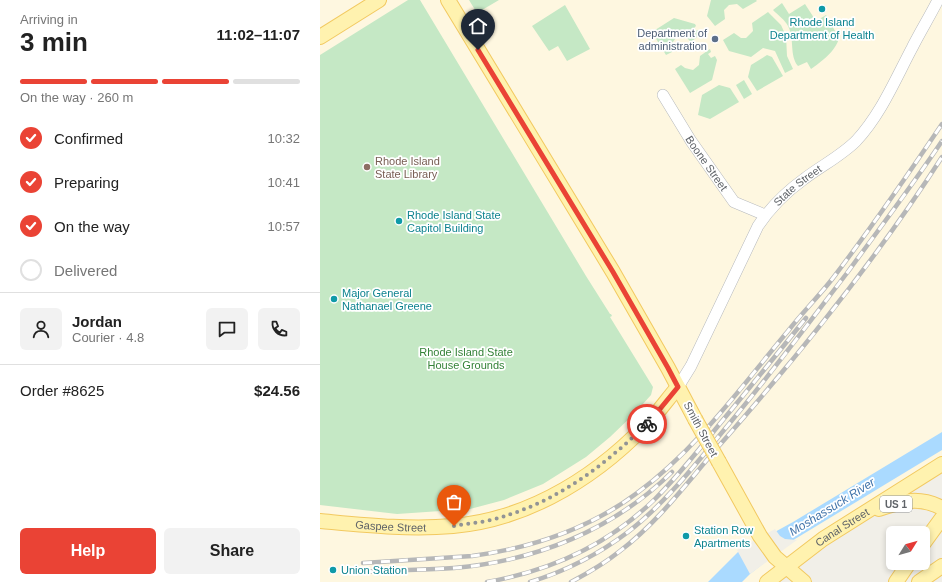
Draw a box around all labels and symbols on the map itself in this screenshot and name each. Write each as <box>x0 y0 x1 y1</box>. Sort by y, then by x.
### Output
marker: Rhode Island Department of Health <box>817 4 827 14</box>
pin <box>461 9 495 50</box>
place label: Rhode Island Department of Health <box>770 16 874 41</box>
place label: Department of administration <box>637 27 708 52</box>
marker: Department of administration <box>710 34 720 44</box>
street label: Boone Street <box>683 134 730 193</box>
place label: Rhode Island State Library <box>375 155 440 180</box>
marker: Rhode Island State Library <box>362 162 372 172</box>
street label: State Street <box>771 163 824 208</box>
place label: Rhode Island State Capitol Building <box>407 209 501 234</box>
marker: Rhode Island State Capitol Building <box>394 216 404 226</box>
place label: Major General Nathanael Greene <box>342 287 432 312</box>
marker: Major General Nathanael Greene <box>329 294 339 304</box>
park label: Rhode Island State House Grounds <box>419 346 513 371</box>
street label: Smith Street <box>681 399 721 459</box>
courier <box>627 404 667 444</box>
water label: Moshassuck River <box>787 475 878 539</box>
pin <box>437 485 471 526</box>
road number: US 1 <box>880 496 912 512</box>
street label: Canal Street <box>813 506 871 549</box>
street label: Gaspee Street <box>355 518 426 533</box>
place label: Station Row Apartments <box>694 524 753 549</box>
north arrow <box>886 526 930 570</box>
marker: Station Row Apartments <box>681 531 691 541</box>
place label: Union Station <box>341 564 407 576</box>
marker: Union Station <box>328 565 338 575</box>

